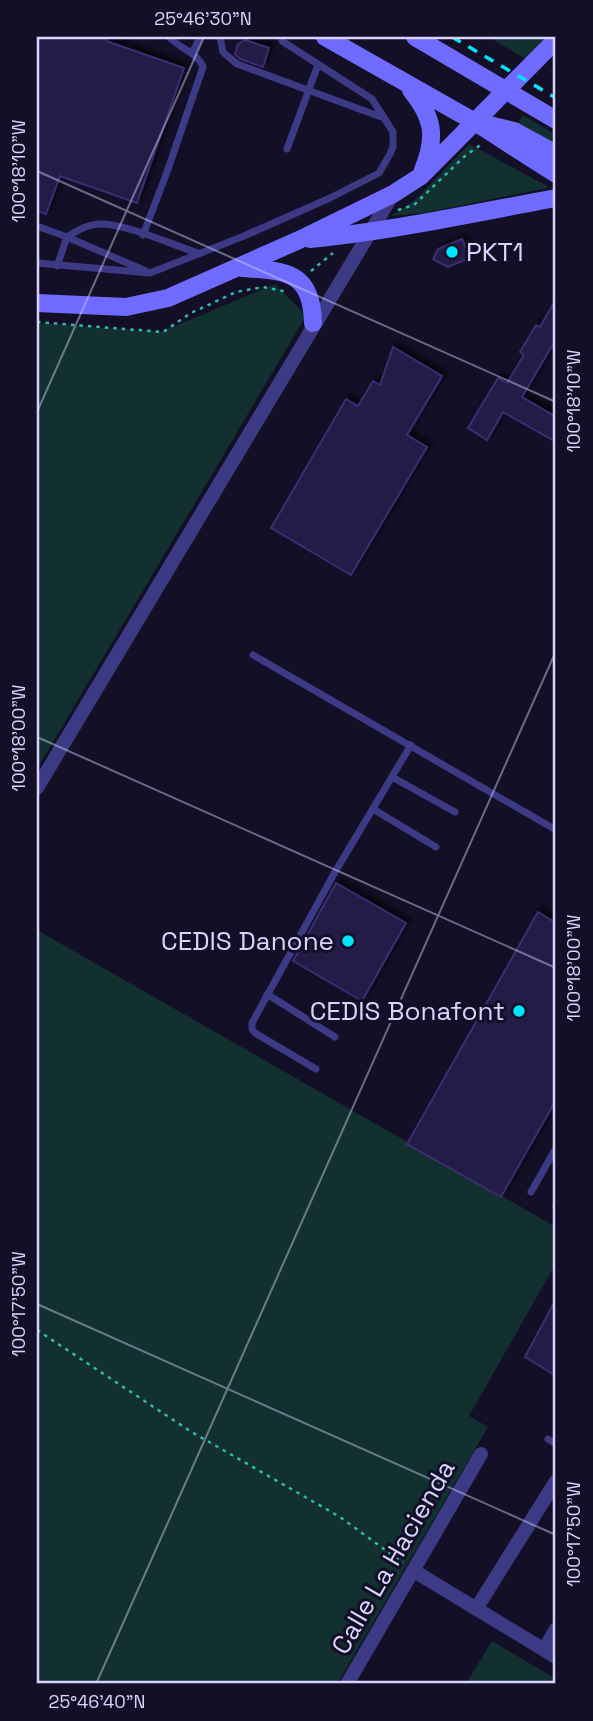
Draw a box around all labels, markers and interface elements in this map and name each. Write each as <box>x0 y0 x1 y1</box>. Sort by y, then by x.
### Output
text: 25°46'30"N <box>154 7 252 30</box>
text: 100°18'10"W <box>7 119 30 223</box>
place label: PKT1 <box>466 235 524 269</box>
marker: PKT1 <box>444 244 460 260</box>
text: 100°18'10"W <box>562 349 585 453</box>
text: 100°18'00"W <box>7 684 30 792</box>
text: 100°18'00"W <box>562 914 585 1022</box>
place label: CEDIS Danone <box>161 924 334 958</box>
marker: CEDIS Danone <box>340 933 356 949</box>
place label: CEDIS Bonafont <box>310 994 505 1028</box>
marker: CEDIS Bonafont <box>511 1003 527 1019</box>
text: 100°17'50"W <box>7 1251 30 1357</box>
street label: Calle La Hacienda <box>324 1454 462 1660</box>
text: 100°17'50"W <box>562 1481 585 1587</box>
text: 25°46'40"N <box>49 1690 145 1713</box>

